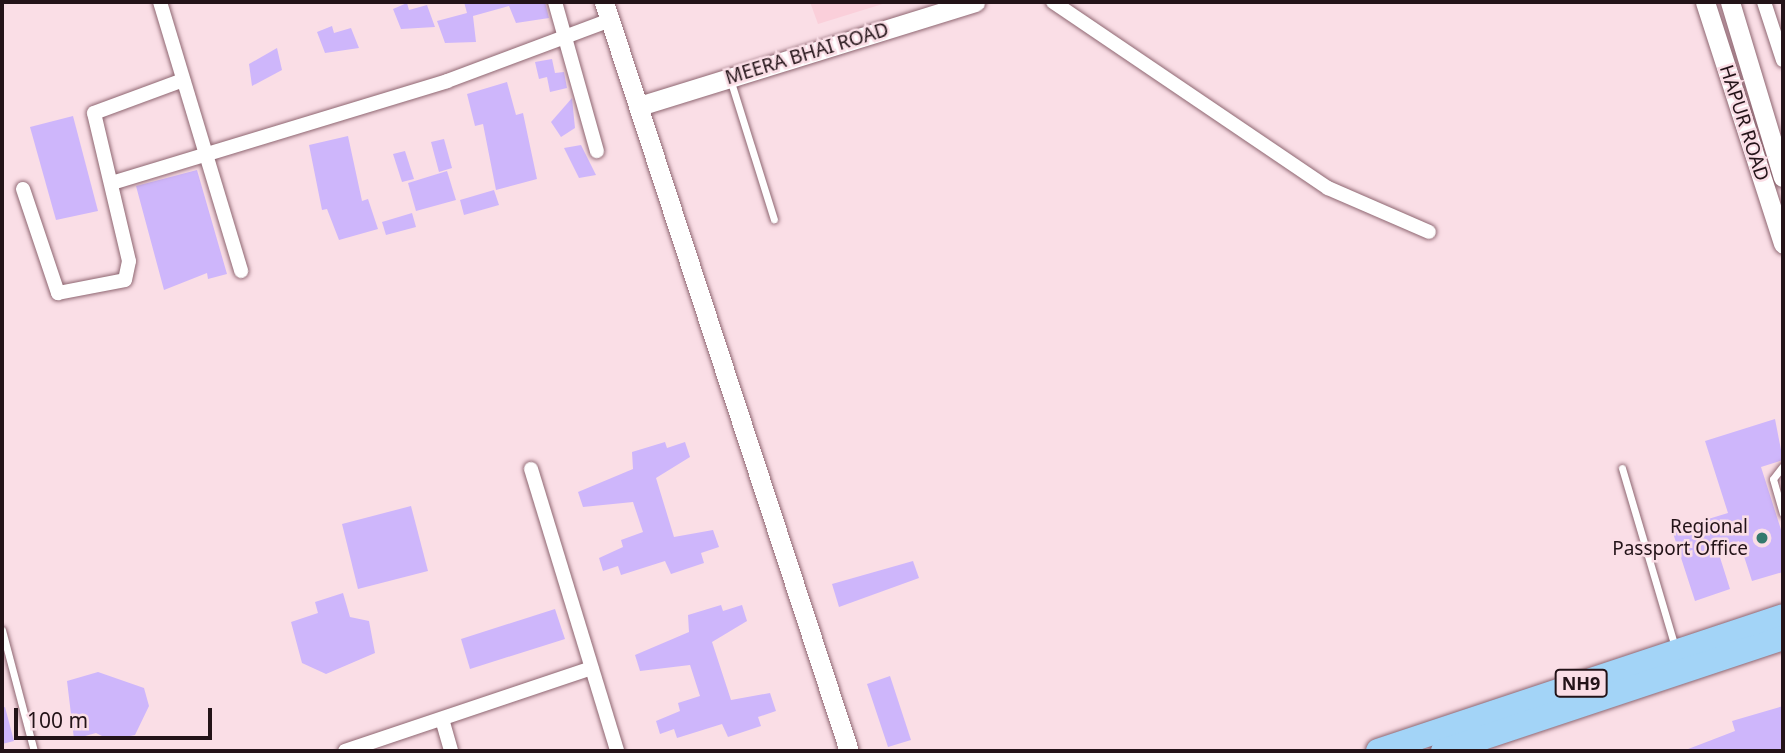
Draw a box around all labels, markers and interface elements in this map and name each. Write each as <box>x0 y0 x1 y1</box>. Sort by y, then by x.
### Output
street label: MEERA BHAI ROAD <box>723 18 891 90</box>
street label: HAPUR ROAD <box>1715 62 1773 184</box>
place label: Regional Passport Office <box>1612 516 1748 560</box>
marker: Regional Passport Office <box>1754 530 1770 546</box>
road number: NH9 <box>1553 668 1609 698</box>
scale bar <box>18 694 215 738</box>
text: 100 m <box>27 706 88 734</box>

